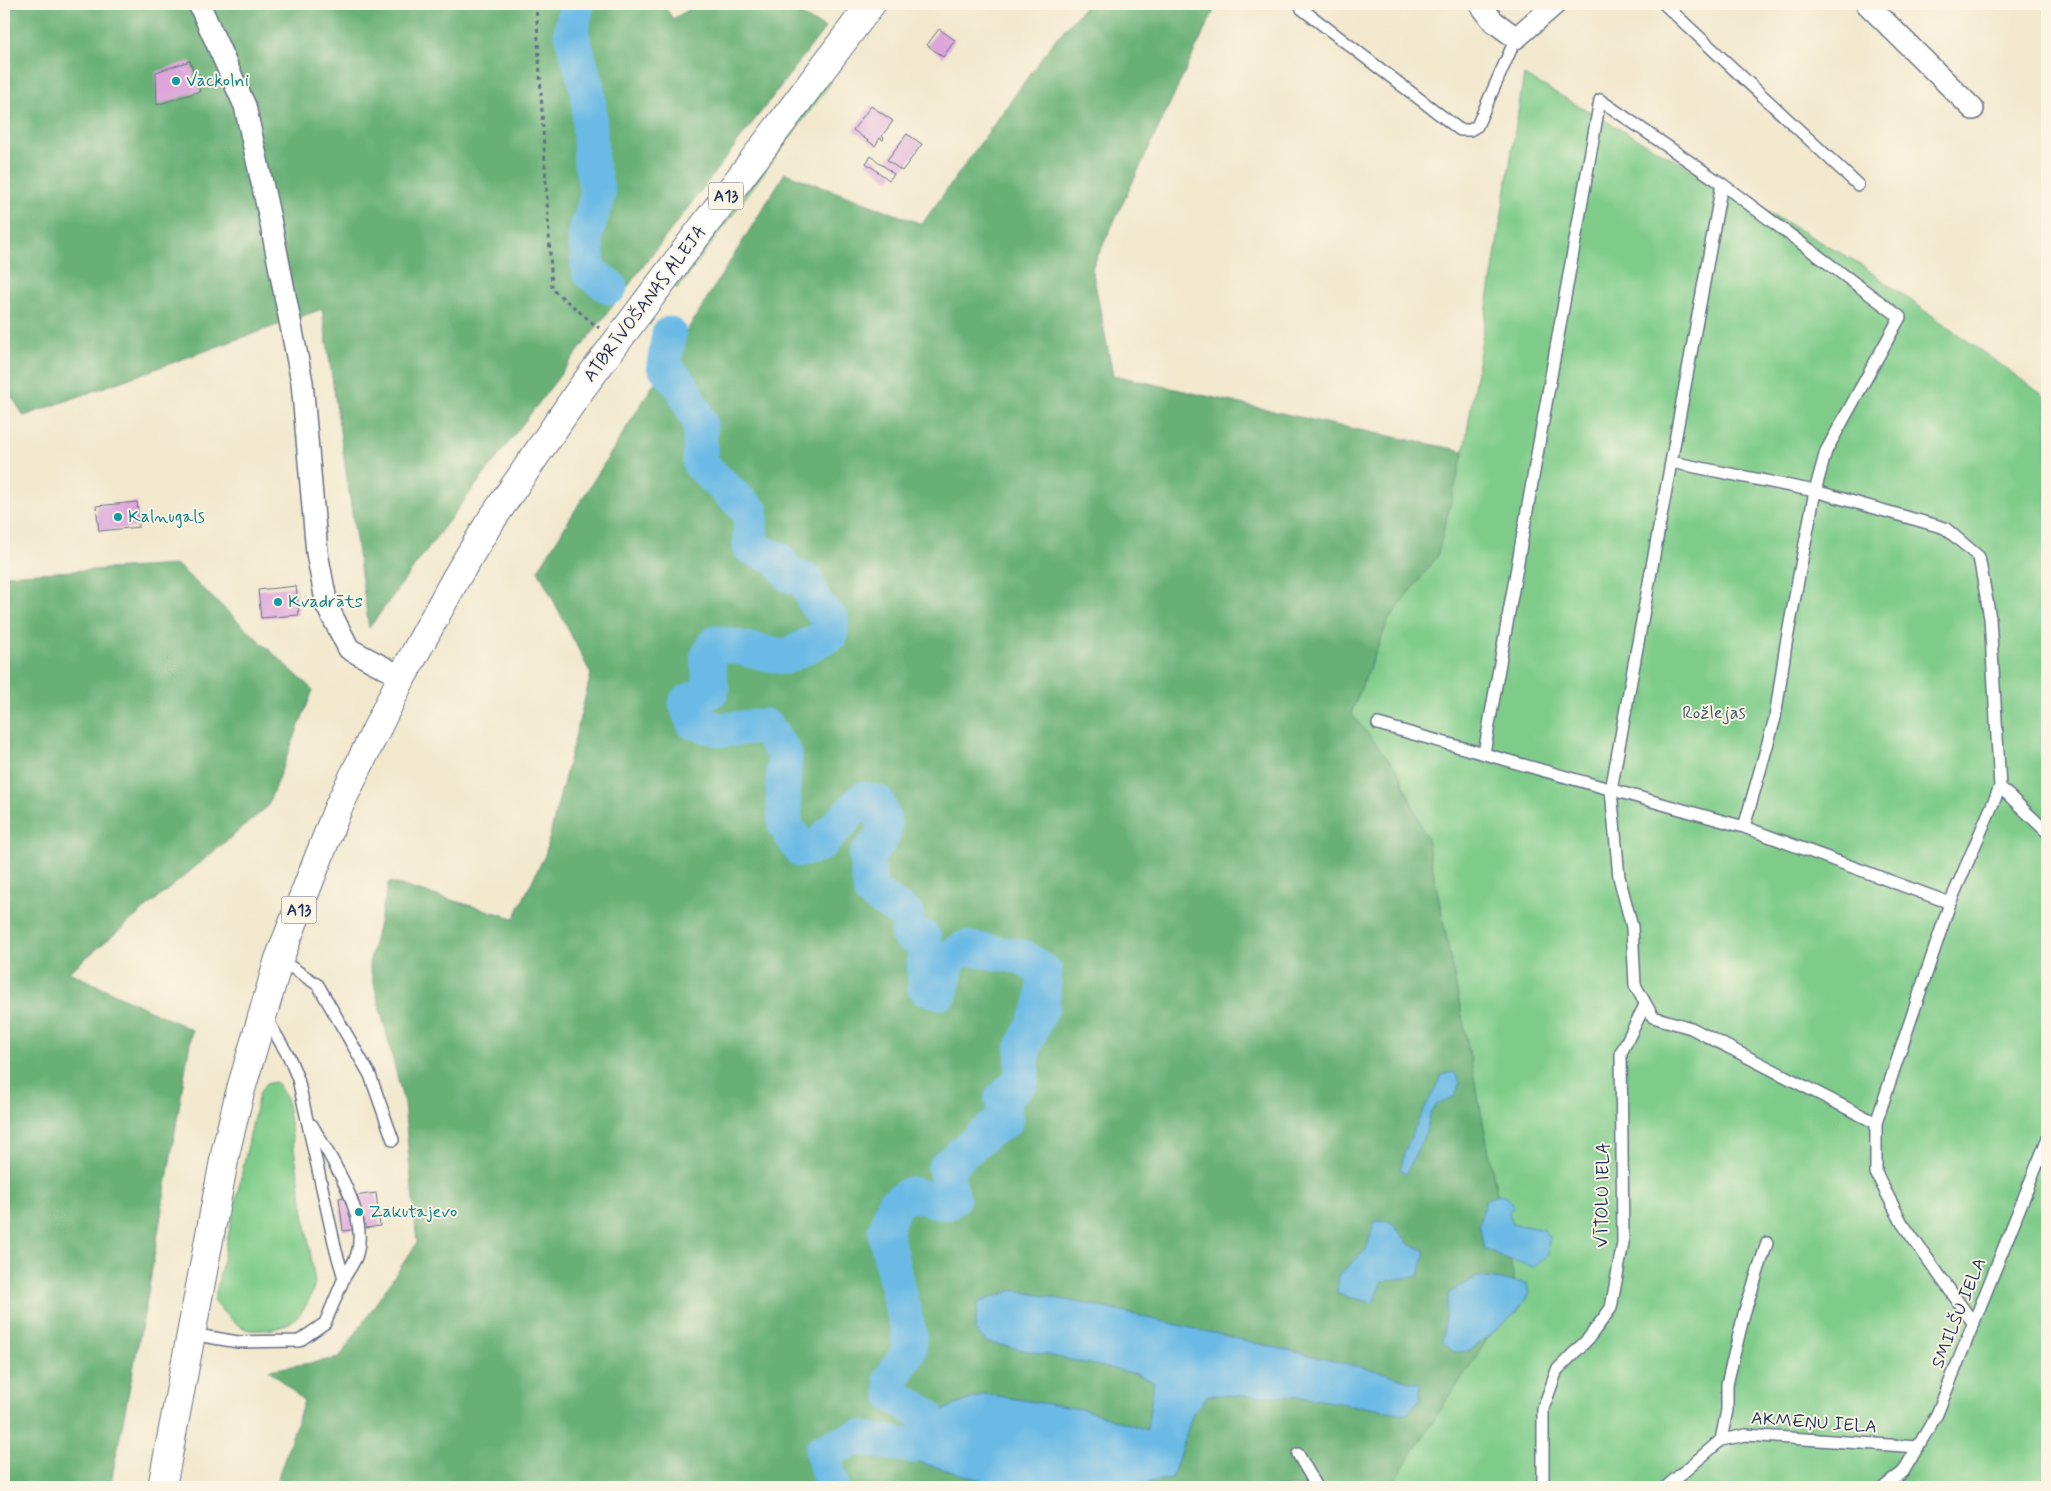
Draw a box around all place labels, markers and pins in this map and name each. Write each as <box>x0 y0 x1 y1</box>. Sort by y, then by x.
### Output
place label: Vackolni <box>186 69 249 93</box>
marker: Vackolni <box>170 75 182 87</box>
place label: Kalnugals <box>128 505 205 529</box>
marker: Kalnugals <box>112 511 124 523</box>
place label: Kvadrāts <box>288 590 363 614</box>
marker: Kvadrāts <box>272 596 284 608</box>
place label: Zakutajevo <box>369 1200 457 1224</box>
marker: Zakutajevo <box>353 1206 365 1218</box>

